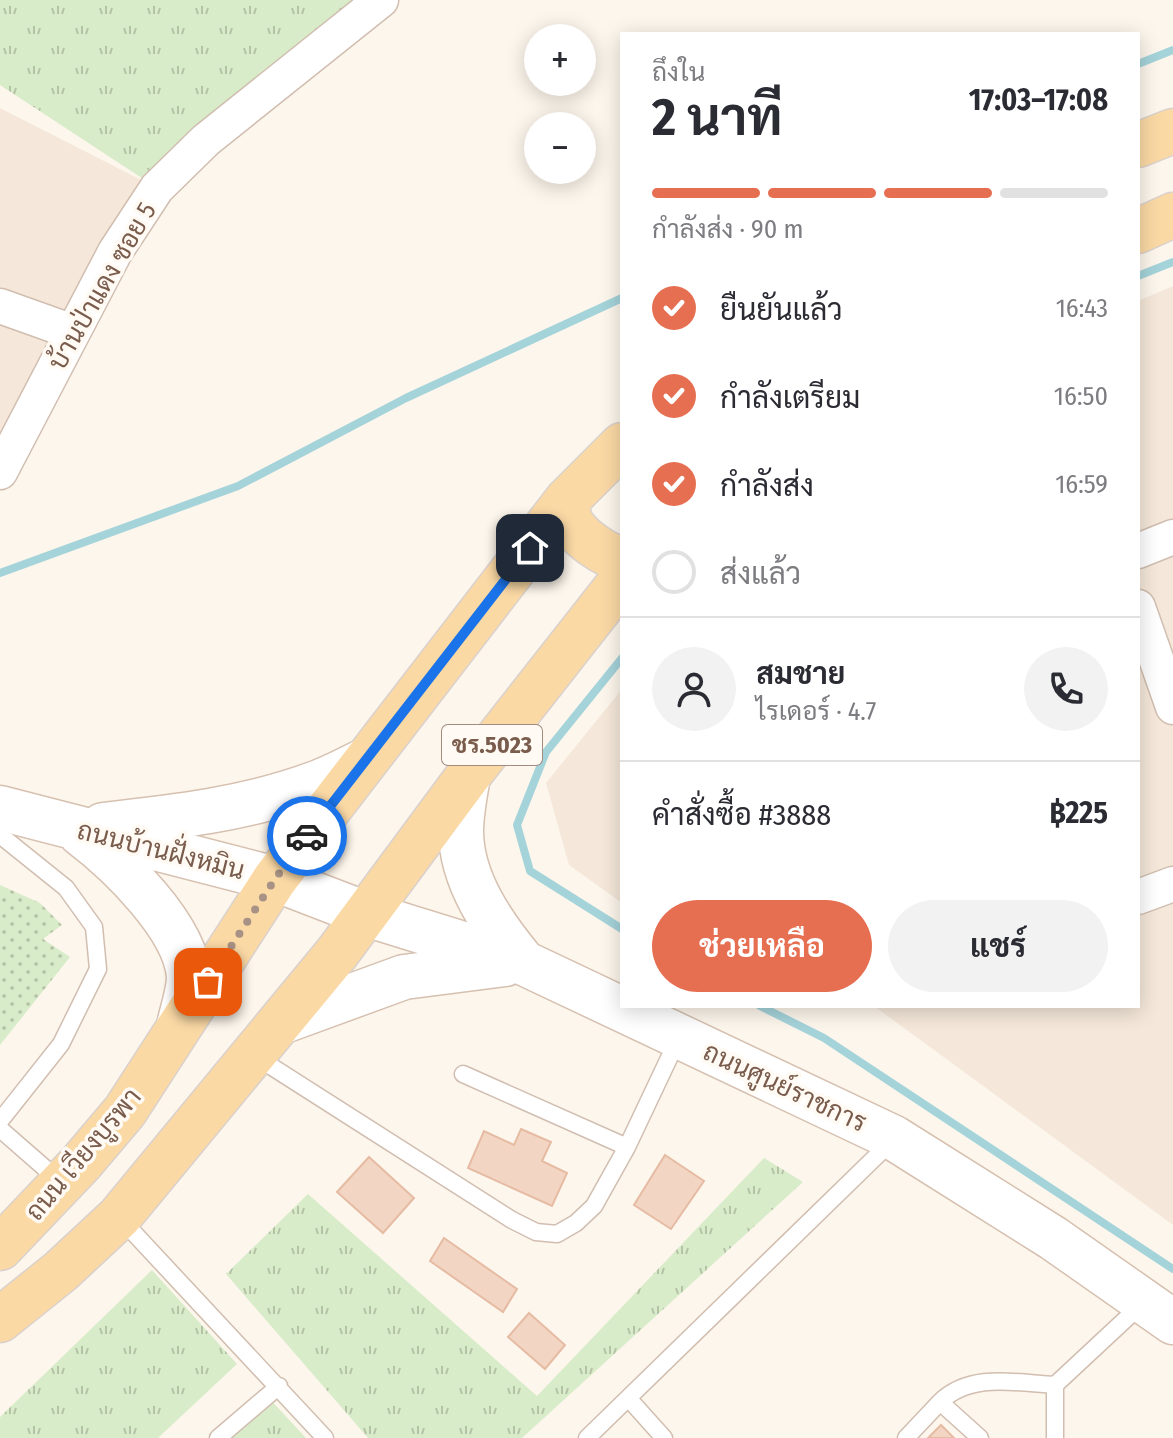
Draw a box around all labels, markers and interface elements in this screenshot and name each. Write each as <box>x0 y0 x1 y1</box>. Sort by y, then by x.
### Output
map controls <box>524 24 596 184</box>
button: + <box>524 24 596 96</box>
text: ถึงใน <box>652 57 705 88</box>
text: 17:03–17:08 <box>969 82 1108 118</box>
text: 2 นาที <box>652 86 782 149</box>
button: − <box>524 112 596 184</box>
street label: บ้านป่าแดง ซอย 5 <box>41 197 163 375</box>
text: กำลังส่ง · 90 m <box>652 214 803 245</box>
icon: check <box>652 286 696 330</box>
text: ยืนยันแล้ว <box>720 292 843 328</box>
text: 16:43 <box>1056 293 1108 324</box>
icon: check <box>652 374 696 418</box>
text: กำลังเตรียม <box>720 380 860 416</box>
text: 16:50 <box>1054 381 1108 412</box>
icon: check <box>652 462 696 506</box>
text: กำลังส่ง <box>720 468 814 504</box>
text: 16:59 <box>1055 469 1108 500</box>
pin <box>496 514 564 582</box>
icon: home <box>508 526 552 570</box>
text: ส่งแล้ว <box>720 556 801 592</box>
button: person <box>652 647 736 731</box>
button: phone <box>1024 647 1108 731</box>
text: สมชาย <box>756 656 845 692</box>
text: ไรเดอร์ · 4.7 <box>756 696 876 727</box>
road number: ชร.5023 <box>442 725 542 765</box>
text: ฿225 <box>1050 795 1108 831</box>
courier <box>267 796 347 876</box>
text: คำสั่งซื้อ #3888 <box>652 797 831 833</box>
street label: ถนนบ้านฝั่งหมิน <box>74 809 249 886</box>
icon: car <box>285 814 329 858</box>
button: ช่วยเหลือ <box>652 900 872 992</box>
button: แชร์ <box>888 900 1108 992</box>
pin <box>174 948 242 1016</box>
icon: bag <box>186 960 230 1004</box>
street label: ถนนศูนย์ราชการ <box>697 1034 872 1141</box>
street label: ถนน เวียงบูรพา <box>18 1081 149 1228</box>

